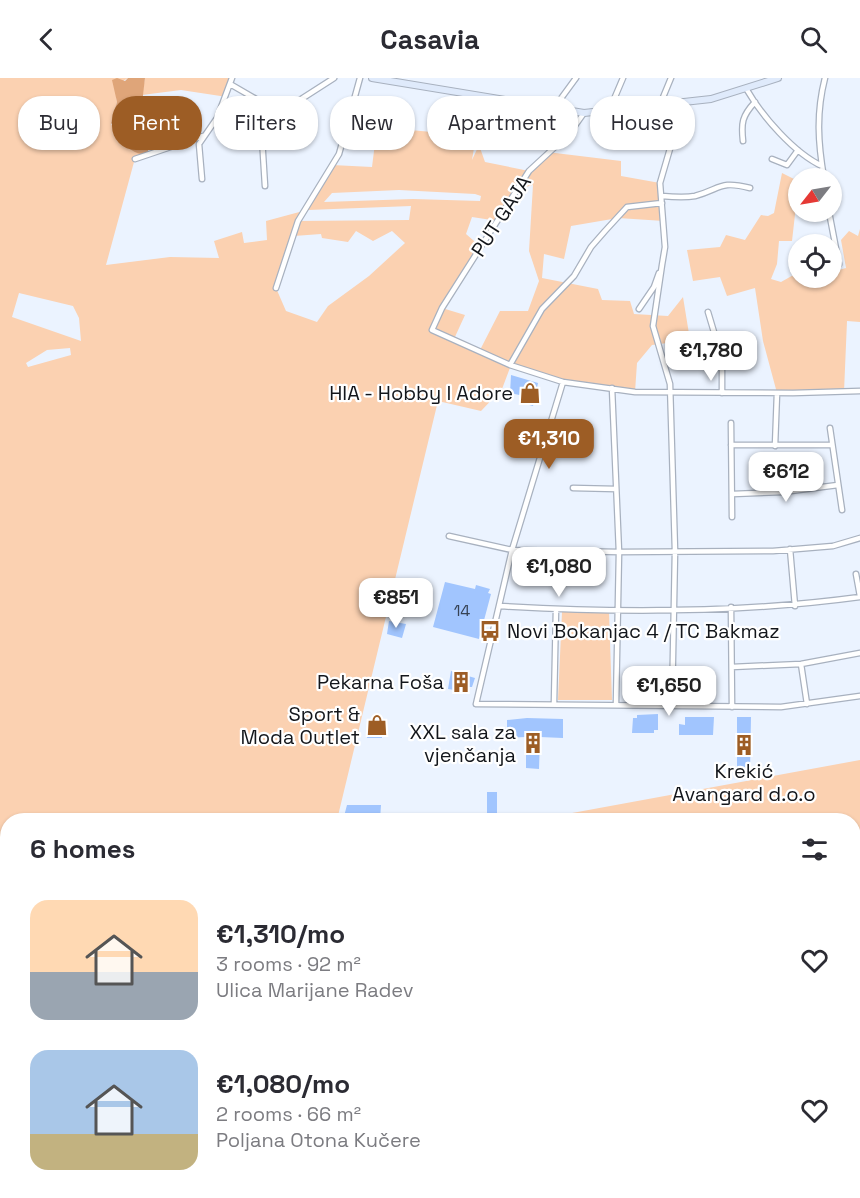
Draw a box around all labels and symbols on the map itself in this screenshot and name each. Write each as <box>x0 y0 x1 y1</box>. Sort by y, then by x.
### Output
north arrow <box>788 168 842 222</box>
street label: PUT GAJA <box>465 170 537 261</box>
pin: €1,780 <box>662 331 760 382</box>
place label: HIA - Hobby I Adore <box>329 380 513 406</box>
shop icon: HIA - Hobby I Adore <box>518 381 542 405</box>
pin: €1,310 <box>500 419 598 470</box>
pin: €612 <box>750 452 822 503</box>
pin: €1,080 <box>510 547 608 598</box>
pin: €851 <box>360 578 432 629</box>
house number: 14 <box>454 600 470 621</box>
place label: Novi Bokanjac 4 / TC Bakmaz <box>507 618 780 644</box>
bus stop icon: Novi Bokanjac 4 / TC Bakmaz <box>478 619 502 643</box>
pin: €1,650 <box>620 666 718 717</box>
place label: Pekarna Foša <box>317 669 444 695</box>
building icon: Pekarna Foša <box>449 670 473 694</box>
place label: Sport & Moda Outlet <box>240 701 360 750</box>
shop icon: Sport & Moda Outlet <box>365 713 389 737</box>
place label: XXL sala za vjenčanja <box>410 719 516 768</box>
building icon: XXL sala za vjenčanja <box>521 731 545 755</box>
building icon: Krekić Avangard d.o.o <box>732 733 756 757</box>
place label: Krekić Avangard d.o.o <box>672 758 816 807</box>

